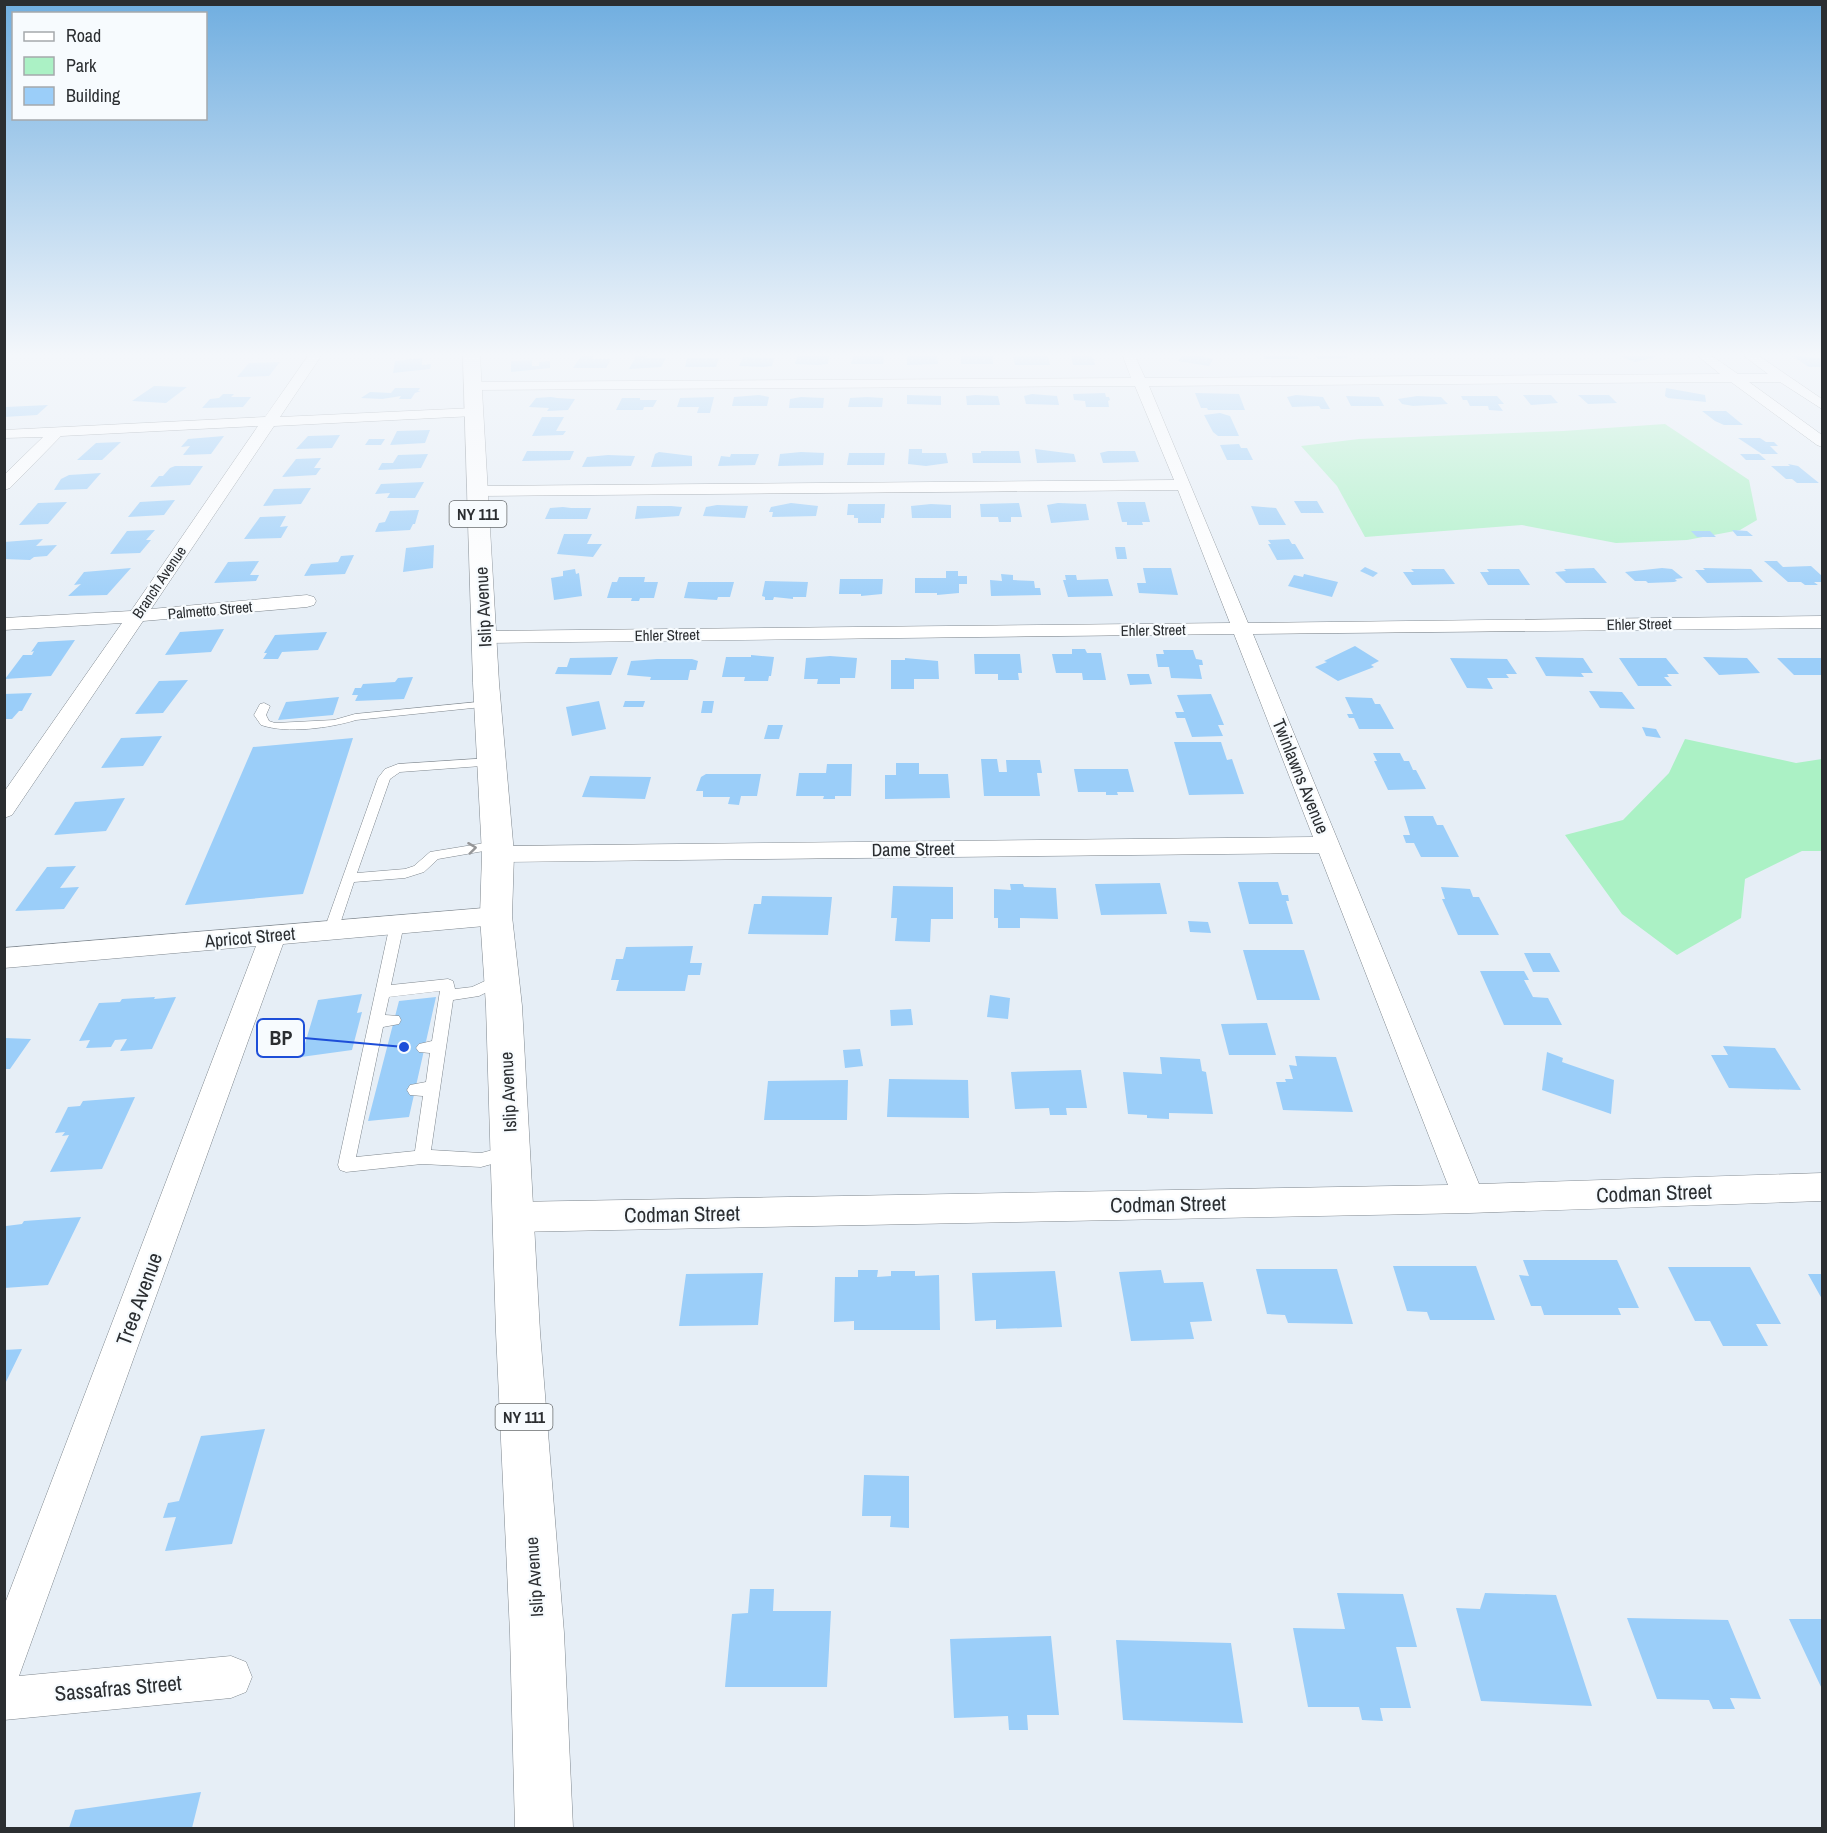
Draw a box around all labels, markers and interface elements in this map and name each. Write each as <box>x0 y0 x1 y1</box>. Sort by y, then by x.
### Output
legend <box>12 12 207 120</box>
text: Road <box>66 23 101 48</box>
text: Park <box>66 53 97 78</box>
text: Building <box>66 83 121 108</box>
road number: NY 111 <box>450 501 506 527</box>
street label: Branch Avenue <box>127 542 191 622</box>
street label: Islip Avenue <box>468 566 498 648</box>
street label: Palmetto Street <box>167 596 254 624</box>
street label: Ehler Street <box>1606 613 1672 635</box>
street label: Ehler Street <box>1120 619 1186 641</box>
street label: Ehler Street <box>634 624 700 646</box>
street label: Twinlawns Avenue <box>1267 715 1335 837</box>
street label: Dame Street <box>871 836 955 862</box>
one-way arrow <box>467 843 476 855</box>
street label: Apricot Street <box>203 921 296 953</box>
callout: BP <box>257 1019 304 1057</box>
text: BP <box>270 1024 292 1051</box>
street label: Islip Avenue <box>493 1051 523 1133</box>
street label: Codman Street <box>1596 1176 1713 1210</box>
street label: Codman Street <box>1110 1188 1226 1220</box>
street label: Codman Street <box>624 1198 740 1230</box>
street label: Tree Avenue <box>109 1249 169 1349</box>
road number: NY 111 <box>496 1404 552 1430</box>
street label: Islip Avenue <box>519 1536 549 1618</box>
street label: Sassafras Street <box>53 1668 183 1708</box>

